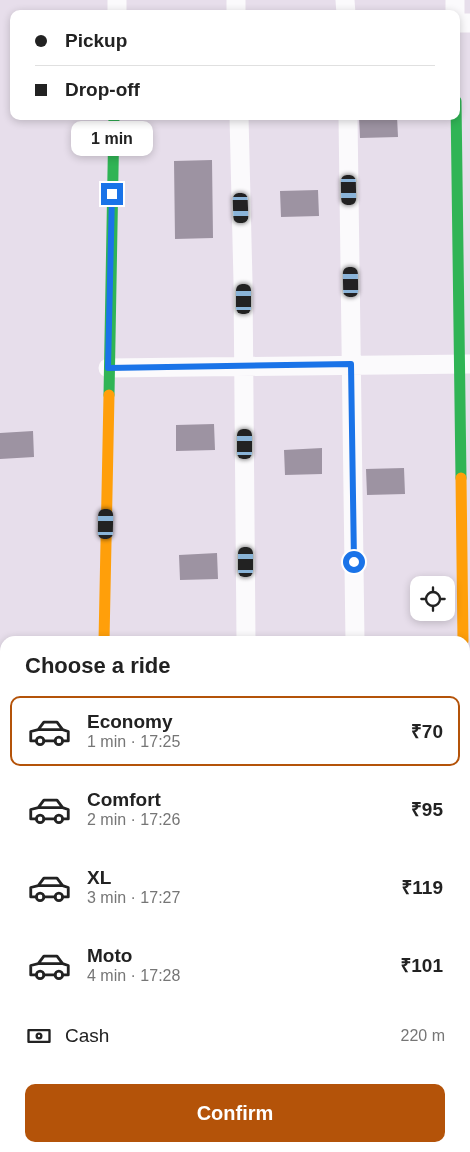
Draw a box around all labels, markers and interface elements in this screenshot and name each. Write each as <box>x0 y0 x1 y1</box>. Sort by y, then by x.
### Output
text: Pickup <box>65 30 127 51</box>
text: Drop-off <box>65 79 140 100</box>
callout: 1 min <box>71 121 153 156</box>
text: 1 min <box>91 130 133 147</box>
car <box>341 175 356 205</box>
route end <box>101 183 123 205</box>
car <box>232 193 249 223</box>
car <box>343 267 358 297</box>
car <box>236 284 251 314</box>
car <box>237 429 252 459</box>
car <box>98 509 113 539</box>
car <box>238 547 253 577</box>
route start <box>343 551 365 573</box>
map controls <box>410 576 455 621</box>
button: locate <box>410 576 455 621</box>
text: Choose a ride <box>25 653 170 678</box>
icon: car <box>27 709 72 754</box>
text: Economy <box>87 711 173 732</box>
text: ₹70 <box>411 721 443 742</box>
text: 1 min · 17:25 <box>87 733 180 750</box>
icon: car <box>27 787 72 832</box>
text: Comfort <box>87 789 161 810</box>
text: ₹95 <box>411 799 443 820</box>
text: 2 min · 17:26 <box>87 811 180 828</box>
icon: car <box>27 865 72 910</box>
text: XL <box>87 867 111 888</box>
text: ₹119 <box>401 877 443 898</box>
text: 3 min · 17:27 <box>87 889 180 906</box>
icon: car <box>27 943 72 988</box>
text: Moto <box>87 945 132 966</box>
text: ₹101 <box>400 955 443 976</box>
text: 4 min · 17:28 <box>87 967 180 984</box>
icon: cash <box>25 1022 53 1050</box>
text: Cash <box>65 1025 109 1046</box>
text: 220 m <box>401 1027 445 1044</box>
button: Confirm <box>25 1084 445 1142</box>

